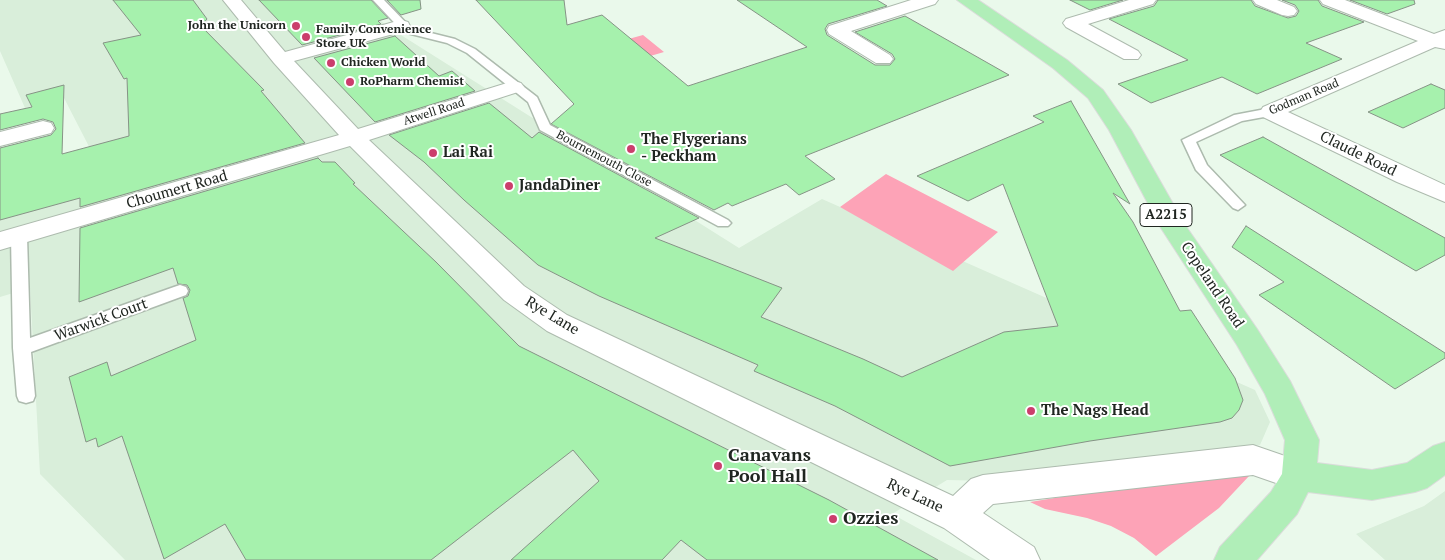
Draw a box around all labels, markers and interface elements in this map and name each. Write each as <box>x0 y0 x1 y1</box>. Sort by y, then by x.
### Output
place label: John the Unicorn <box>188 19 286 33</box>
marker: John the Unicorn <box>290 20 302 32</box>
place label: Family Convenience Store UK <box>316 23 431 51</box>
marker: Family Convenience Store UK <box>300 31 312 43</box>
place label: Chicken World <box>341 56 425 70</box>
marker: Chicken World <box>325 57 337 69</box>
place label: RoPharm Chemist <box>360 75 464 89</box>
marker: RoPharm Chemist <box>344 76 356 88</box>
street label: Godman Road <box>1267 76 1341 118</box>
street label: Atwell Road <box>402 95 466 129</box>
street label: Bournemouth Close <box>554 128 654 190</box>
street label: Claude Road <box>1317 128 1399 180</box>
place label: The Flygerians - Peckham <box>641 131 747 166</box>
marker: The Flygerians - Peckham <box>625 143 637 155</box>
place label: Lai Rai <box>443 144 493 162</box>
marker: Lai Rai <box>427 147 439 159</box>
street label: Choumert Road <box>124 167 230 213</box>
place label: JandaDiner <box>519 177 600 195</box>
marker: JandaDiner <box>503 180 515 192</box>
road number: A2215 <box>1140 204 1192 226</box>
street label: Copeland Road <box>1177 238 1247 332</box>
street label: Rye Lane <box>522 293 582 339</box>
street label: Warwick Court <box>52 295 150 345</box>
place label: The Nags Head <box>1041 402 1149 420</box>
marker: The Nags Head <box>1025 405 1037 417</box>
place label: Canavans Pool Hall <box>728 445 811 488</box>
marker: Canavans Pool Hall <box>712 460 724 472</box>
street label: Rye Lane <box>884 475 946 517</box>
place label: Ozzies <box>843 508 898 530</box>
marker: Ozzies <box>827 513 839 525</box>

